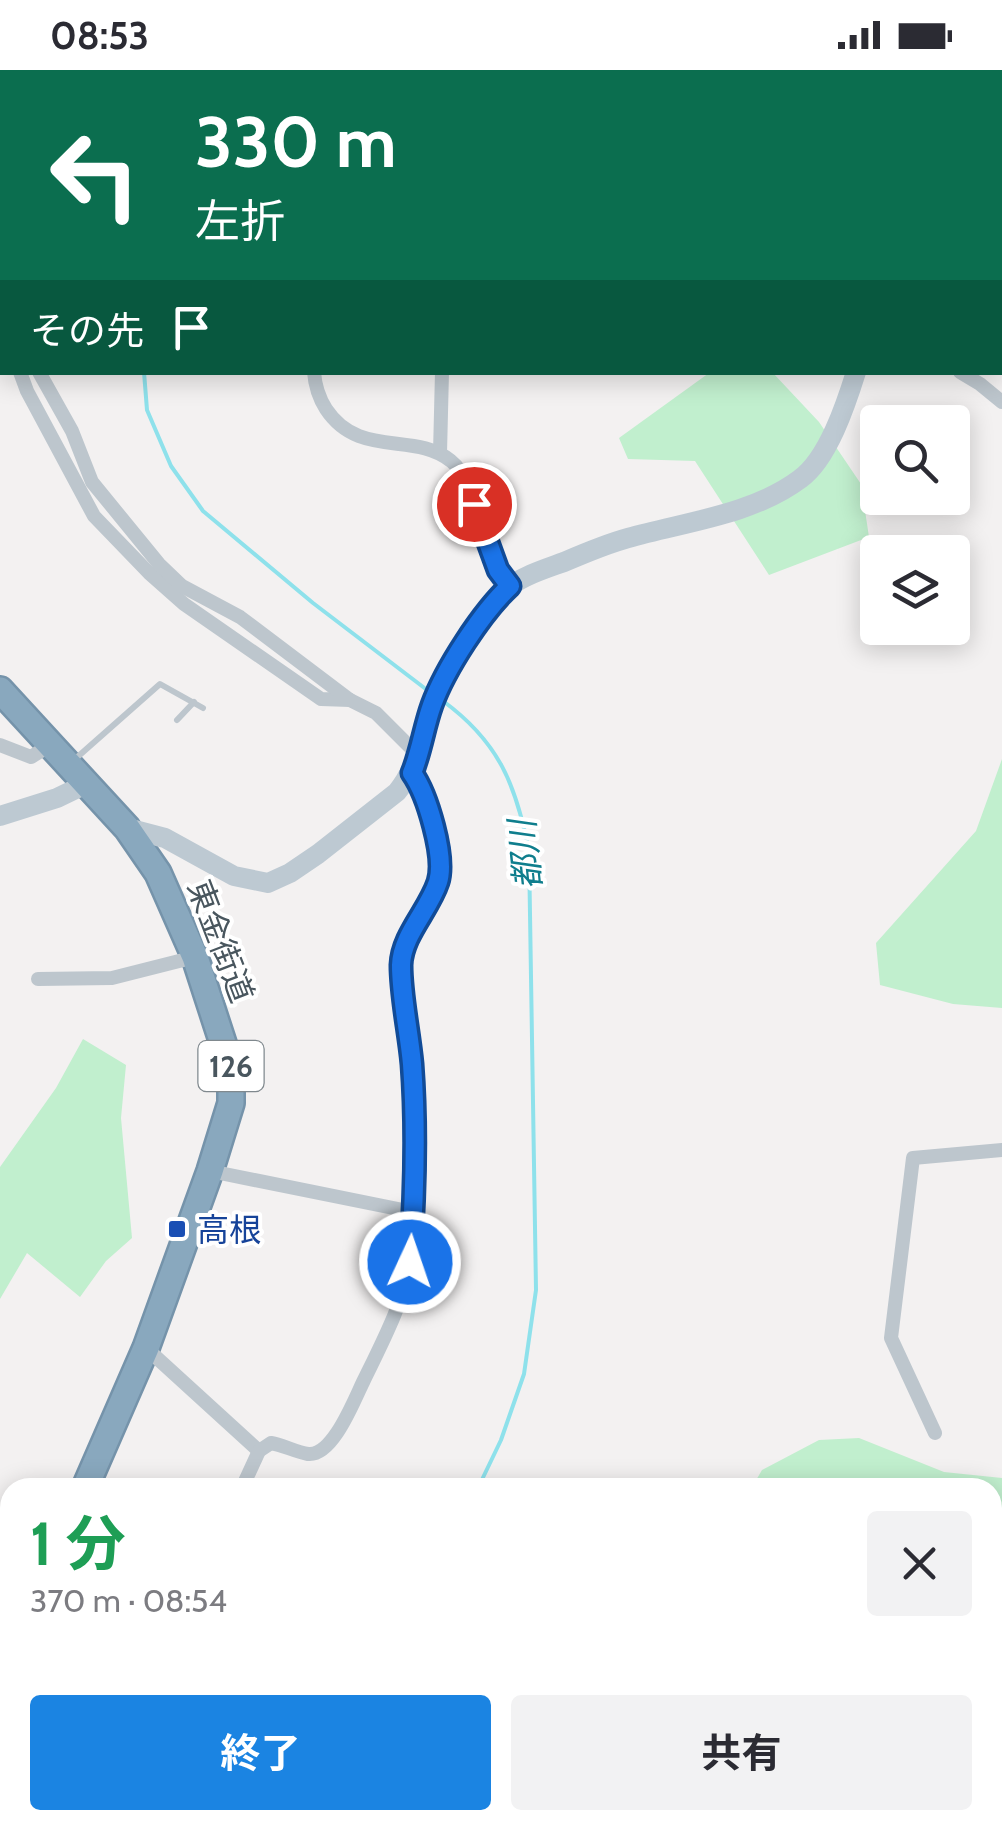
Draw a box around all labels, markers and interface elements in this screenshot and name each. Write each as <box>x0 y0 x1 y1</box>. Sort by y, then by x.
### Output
text: 08:53 <box>50 12 149 59</box>
text: 330 m <box>195 99 396 185</box>
icon: left <box>30 110 160 240</box>
text: 左折 <box>195 194 285 248</box>
icon: arrive <box>164 300 219 355</box>
text: その先 <box>30 307 144 354</box>
map controls <box>860 405 970 645</box>
button: search <box>860 405 970 515</box>
pin <box>432 462 517 547</box>
icon: arrive <box>447 477 502 532</box>
button: layers <box>860 535 970 645</box>
water label: 都川 <box>500 814 550 892</box>
street label: 東金街道 <box>180 874 262 1008</box>
road number: 126 <box>198 1041 264 1091</box>
place label: 高根 <box>197 1210 261 1249</box>
position arrow <box>358 1210 462 1314</box>
marker: 高根 <box>166 1218 188 1240</box>
text: 1 分 <box>30 1507 126 1580</box>
button: close <box>867 1511 972 1616</box>
text: 370 m · 08:54 <box>30 1581 227 1620</box>
button: 終了 <box>30 1695 491 1810</box>
button: 共有 <box>511 1695 972 1810</box>

